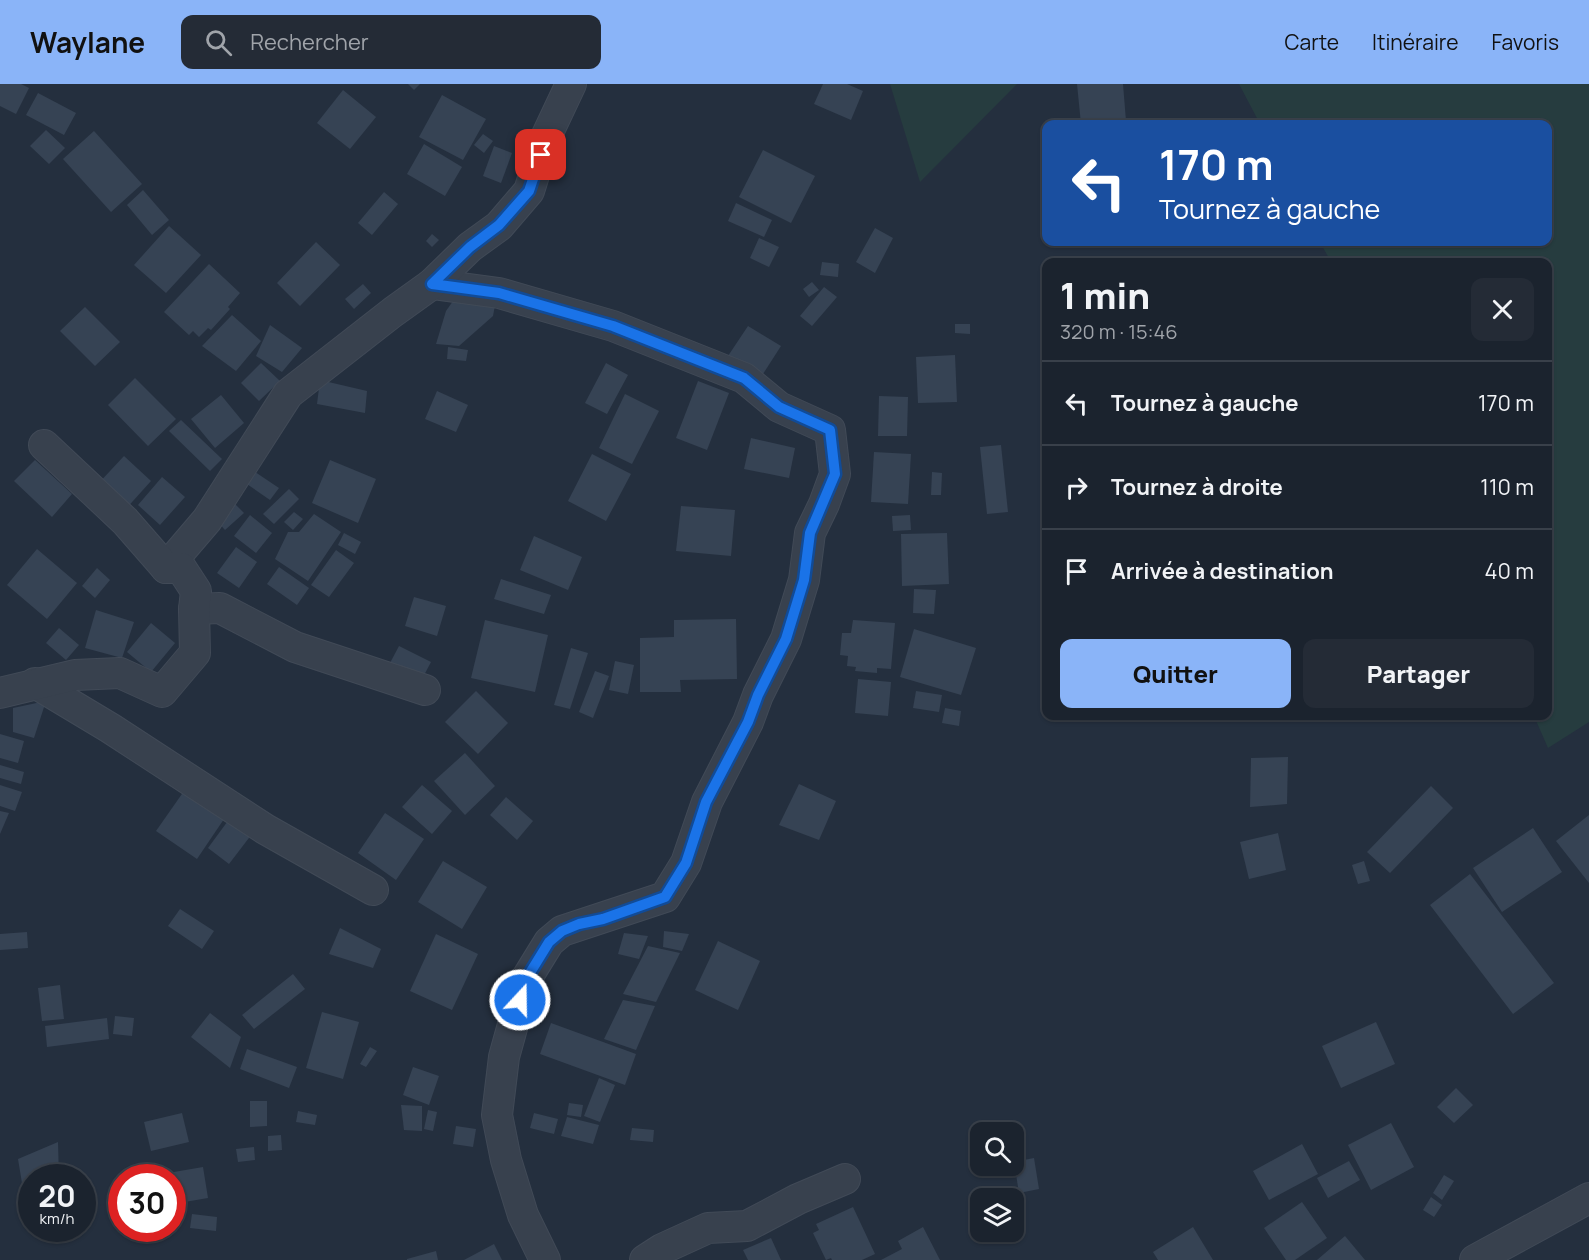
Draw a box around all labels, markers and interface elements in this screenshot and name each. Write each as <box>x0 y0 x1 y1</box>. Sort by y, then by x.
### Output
search box <box>181 15 601 69</box>
text: Waylane <box>30 23 145 61</box>
icon: search <box>202 26 235 59</box>
text: Rechercher <box>250 27 369 57</box>
text: Carte <box>1285 28 1339 56</box>
text: Itinéraire <box>1372 28 1458 56</box>
text: Favoris <box>1491 28 1559 56</box>
pin <box>515 129 566 180</box>
text: 170 m <box>1159 135 1274 193</box>
icon: arrive <box>524 138 557 171</box>
icon: left <box>1060 144 1138 222</box>
text: Tournez à gauche <box>1159 190 1380 227</box>
text: 1 min <box>1060 271 1150 320</box>
button: close <box>1471 278 1534 341</box>
text: 320 m · 15:46 <box>1060 318 1178 345</box>
icon: left <box>1060 387 1093 420</box>
text: Tournez à gauche <box>1111 388 1298 418</box>
text: 170 m <box>1478 388 1534 418</box>
icon: right <box>1060 471 1093 504</box>
text: Tournez à droite <box>1111 472 1283 502</box>
text: 110 m <box>1480 472 1534 502</box>
icon: arrive <box>1060 555 1093 588</box>
text: Arrivée à destination <box>1111 556 1334 586</box>
text: 40 m <box>1485 556 1534 586</box>
button: Quitter <box>1060 639 1291 708</box>
button: Partager <box>1303 639 1534 708</box>
position arrow <box>488 968 552 1032</box>
map controls <box>970 1122 1024 1242</box>
button: search <box>970 1122 1024 1176</box>
speed limit sign: 30 <box>108 1164 186 1242</box>
text: 20 <box>38 1175 76 1216</box>
button: layers <box>970 1188 1024 1242</box>
text: km/h <box>40 1208 74 1229</box>

